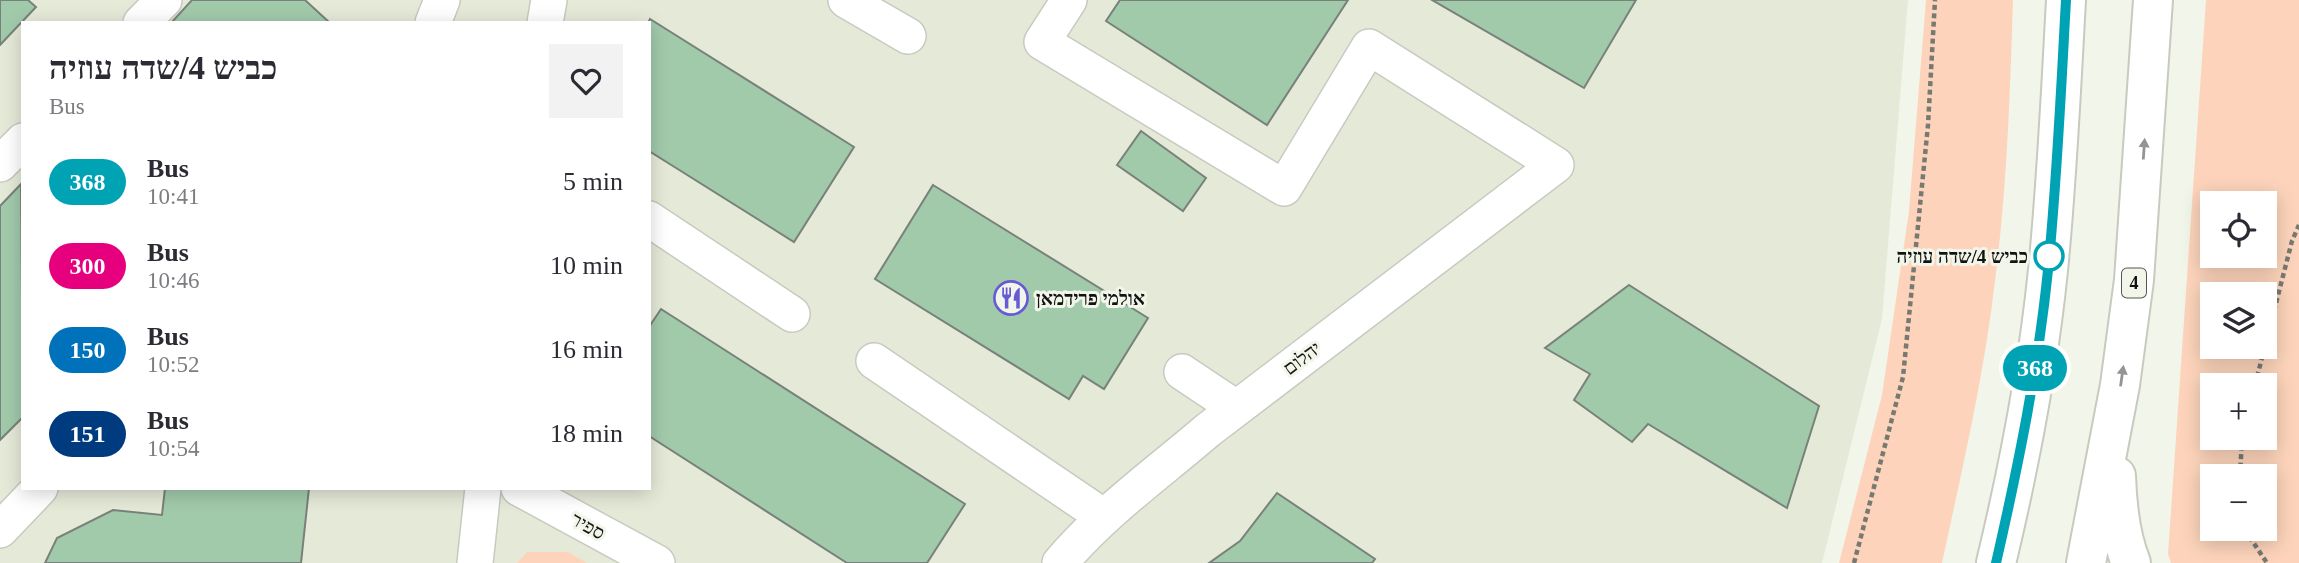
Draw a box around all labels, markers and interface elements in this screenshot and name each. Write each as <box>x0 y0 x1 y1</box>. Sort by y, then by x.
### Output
button: heart <box>549 44 623 118</box>
text: כביש 4/שדה עוזיה <box>49 50 277 86</box>
text: Bus <box>49 94 85 119</box>
one-way arrow <box>2139 138 2150 160</box>
text: Bus <box>147 154 189 183</box>
text: 5 min <box>563 167 623 196</box>
text: 368 <box>70 169 106 195</box>
text: 10:41 <box>147 184 199 209</box>
map controls <box>2200 191 2277 541</box>
button: locate <box>2200 191 2277 268</box>
text: Bus <box>147 238 189 267</box>
marker: כביש 4/שדה עוזיה <box>2034 241 2064 271</box>
place label: כביש 4/שדה עוזיה <box>1896 246 2028 267</box>
text: 10 min <box>550 251 623 280</box>
text: 300 <box>70 253 106 279</box>
text: 10:46 <box>147 268 199 293</box>
road number: 4 <box>2122 268 2146 298</box>
restaurant icon: אולמי פרידמאן <box>992 279 1030 317</box>
button: layers <box>2200 282 2277 359</box>
place label: אולמי פרידמאן <box>1036 288 1145 309</box>
text: Bus <box>147 322 189 351</box>
text: 16 min <box>550 335 623 364</box>
text: 150 <box>70 337 106 363</box>
street label: יהלום <box>1279 337 1325 379</box>
line badge: 368 <box>1995 345 2075 391</box>
text: 10:52 <box>147 352 199 377</box>
text: 368 <box>2017 355 2053 381</box>
one-way arrow <box>2116 364 2127 386</box>
button: + <box>2200 373 2277 450</box>
text: Bus <box>147 406 189 435</box>
text: 18 min <box>550 419 623 448</box>
text: 151 <box>70 421 106 447</box>
text: 10:54 <box>147 436 199 461</box>
button: − <box>2200 464 2277 541</box>
street label: ספיר <box>568 508 608 544</box>

